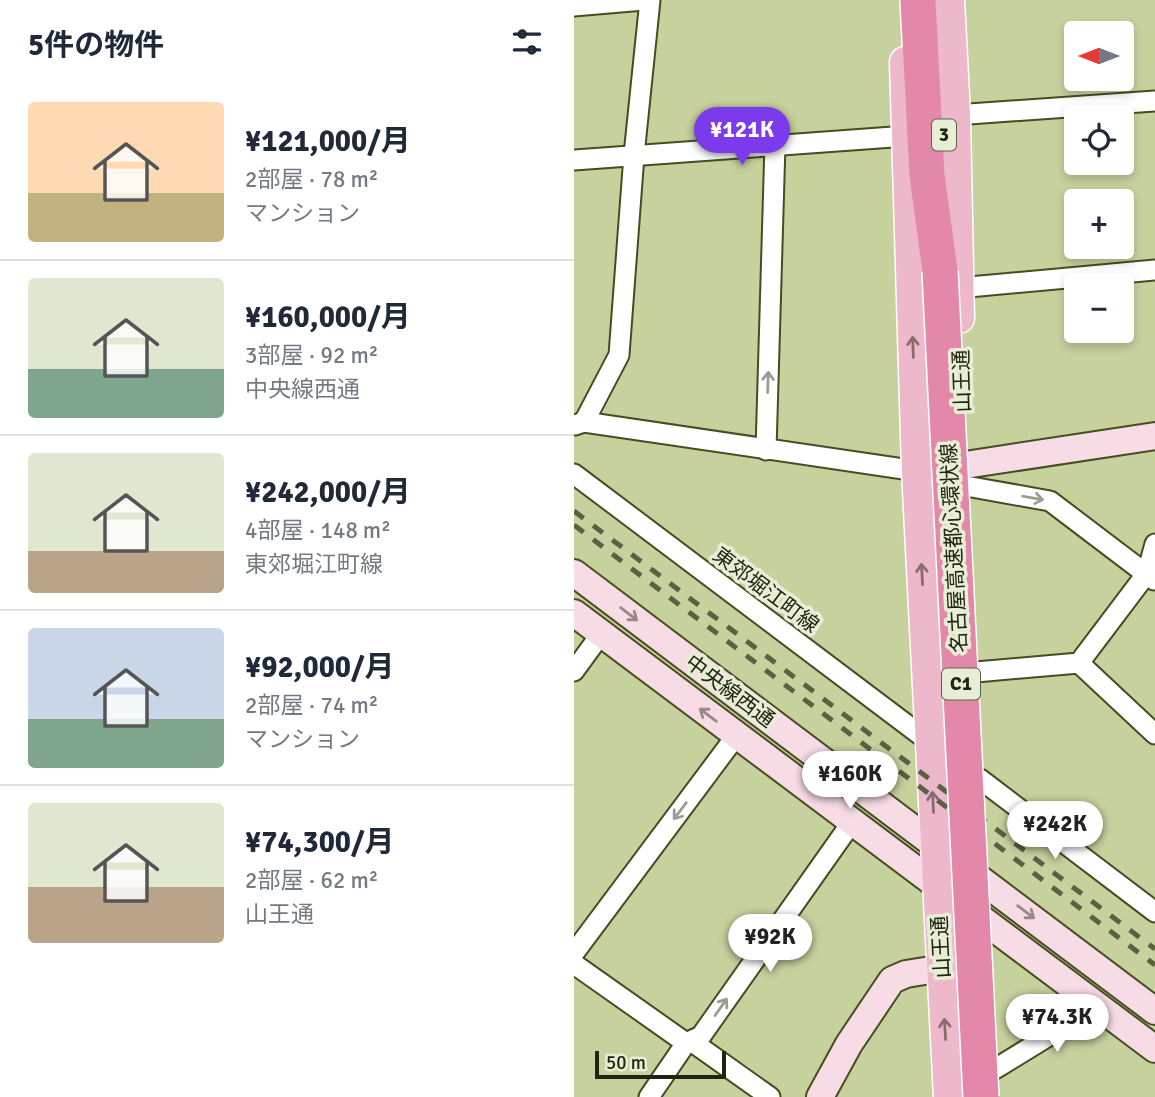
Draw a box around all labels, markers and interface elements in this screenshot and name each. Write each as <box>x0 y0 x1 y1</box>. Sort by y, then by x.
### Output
north arrow <box>1064 21 1134 91</box>
map controls <box>1064 21 1134 343</box>
icon: filters <box>508 23 546 61</box>
text: 5件の物件 <box>28 27 164 64</box>
button: locate <box>1064 105 1134 175</box>
pin: ¥121K <box>693 108 791 167</box>
text: ¥121K <box>710 115 774 144</box>
road number: 3 <box>932 119 956 150</box>
text: ¥121,000/月 <box>245 123 411 160</box>
icon: home <box>84 130 168 214</box>
text: 2部屋 · 78 m² <box>245 165 378 194</box>
button: + <box>1064 189 1134 259</box>
text: マンション <box>245 199 360 228</box>
button: − <box>1064 273 1134 343</box>
text: ¥160,000/月 <box>245 299 411 336</box>
icon: home <box>84 306 168 390</box>
one-way arrow <box>907 336 920 359</box>
text: 3部屋 · 92 m² <box>245 341 378 370</box>
street label: 山王通 <box>948 349 976 413</box>
one-way arrow <box>762 371 775 394</box>
text: 中央線西通 <box>245 375 360 404</box>
street label: 名古屋高速都心環状線 <box>936 442 972 654</box>
text: ¥242,000/月 <box>245 474 411 511</box>
icon: home <box>84 481 168 565</box>
one-way arrow <box>1021 492 1044 505</box>
text: 4部屋 · 148 m² <box>245 516 391 545</box>
street label: 東郊堀江町線 <box>708 542 824 638</box>
text: 東郊堀江町線 <box>245 550 383 579</box>
one-way arrow <box>916 563 929 586</box>
one-way arrow <box>619 606 638 621</box>
text: ¥92,000/月 <box>245 649 395 686</box>
street label: 中央線西通 <box>680 649 780 733</box>
icon: home <box>84 656 168 740</box>
road number: C1 <box>942 668 980 699</box>
text: 2部屋 · 74 m² <box>245 691 378 720</box>
one-way arrow <box>699 707 717 722</box>
text: マンション <box>245 725 360 754</box>
pin: ¥160K <box>801 752 899 811</box>
text: ¥160K <box>818 759 882 788</box>
one-way arrow <box>927 790 940 813</box>
one-way arrow <box>673 801 688 819</box>
pin: ¥242K <box>1006 802 1104 861</box>
text: ¥242K <box>1023 809 1087 838</box>
text: ¥74,300/月 <box>245 824 395 861</box>
icon: home <box>84 831 168 915</box>
text: 2部屋 · 62 m² <box>245 866 378 895</box>
text: 山王通 <box>245 900 314 929</box>
one-way arrow <box>1016 905 1035 920</box>
pin: ¥92K <box>729 914 811 974</box>
street label: 山王通 <box>926 915 956 979</box>
text: ¥92K <box>744 922 796 951</box>
pin: ¥74.3K <box>1000 995 1114 1054</box>
one-way arrow <box>714 998 728 1017</box>
text: ¥74.3K <box>1022 1002 1092 1031</box>
one-way arrow <box>939 1018 952 1041</box>
scale bar <box>595 1048 726 1080</box>
text: 50 m <box>606 1051 646 1075</box>

